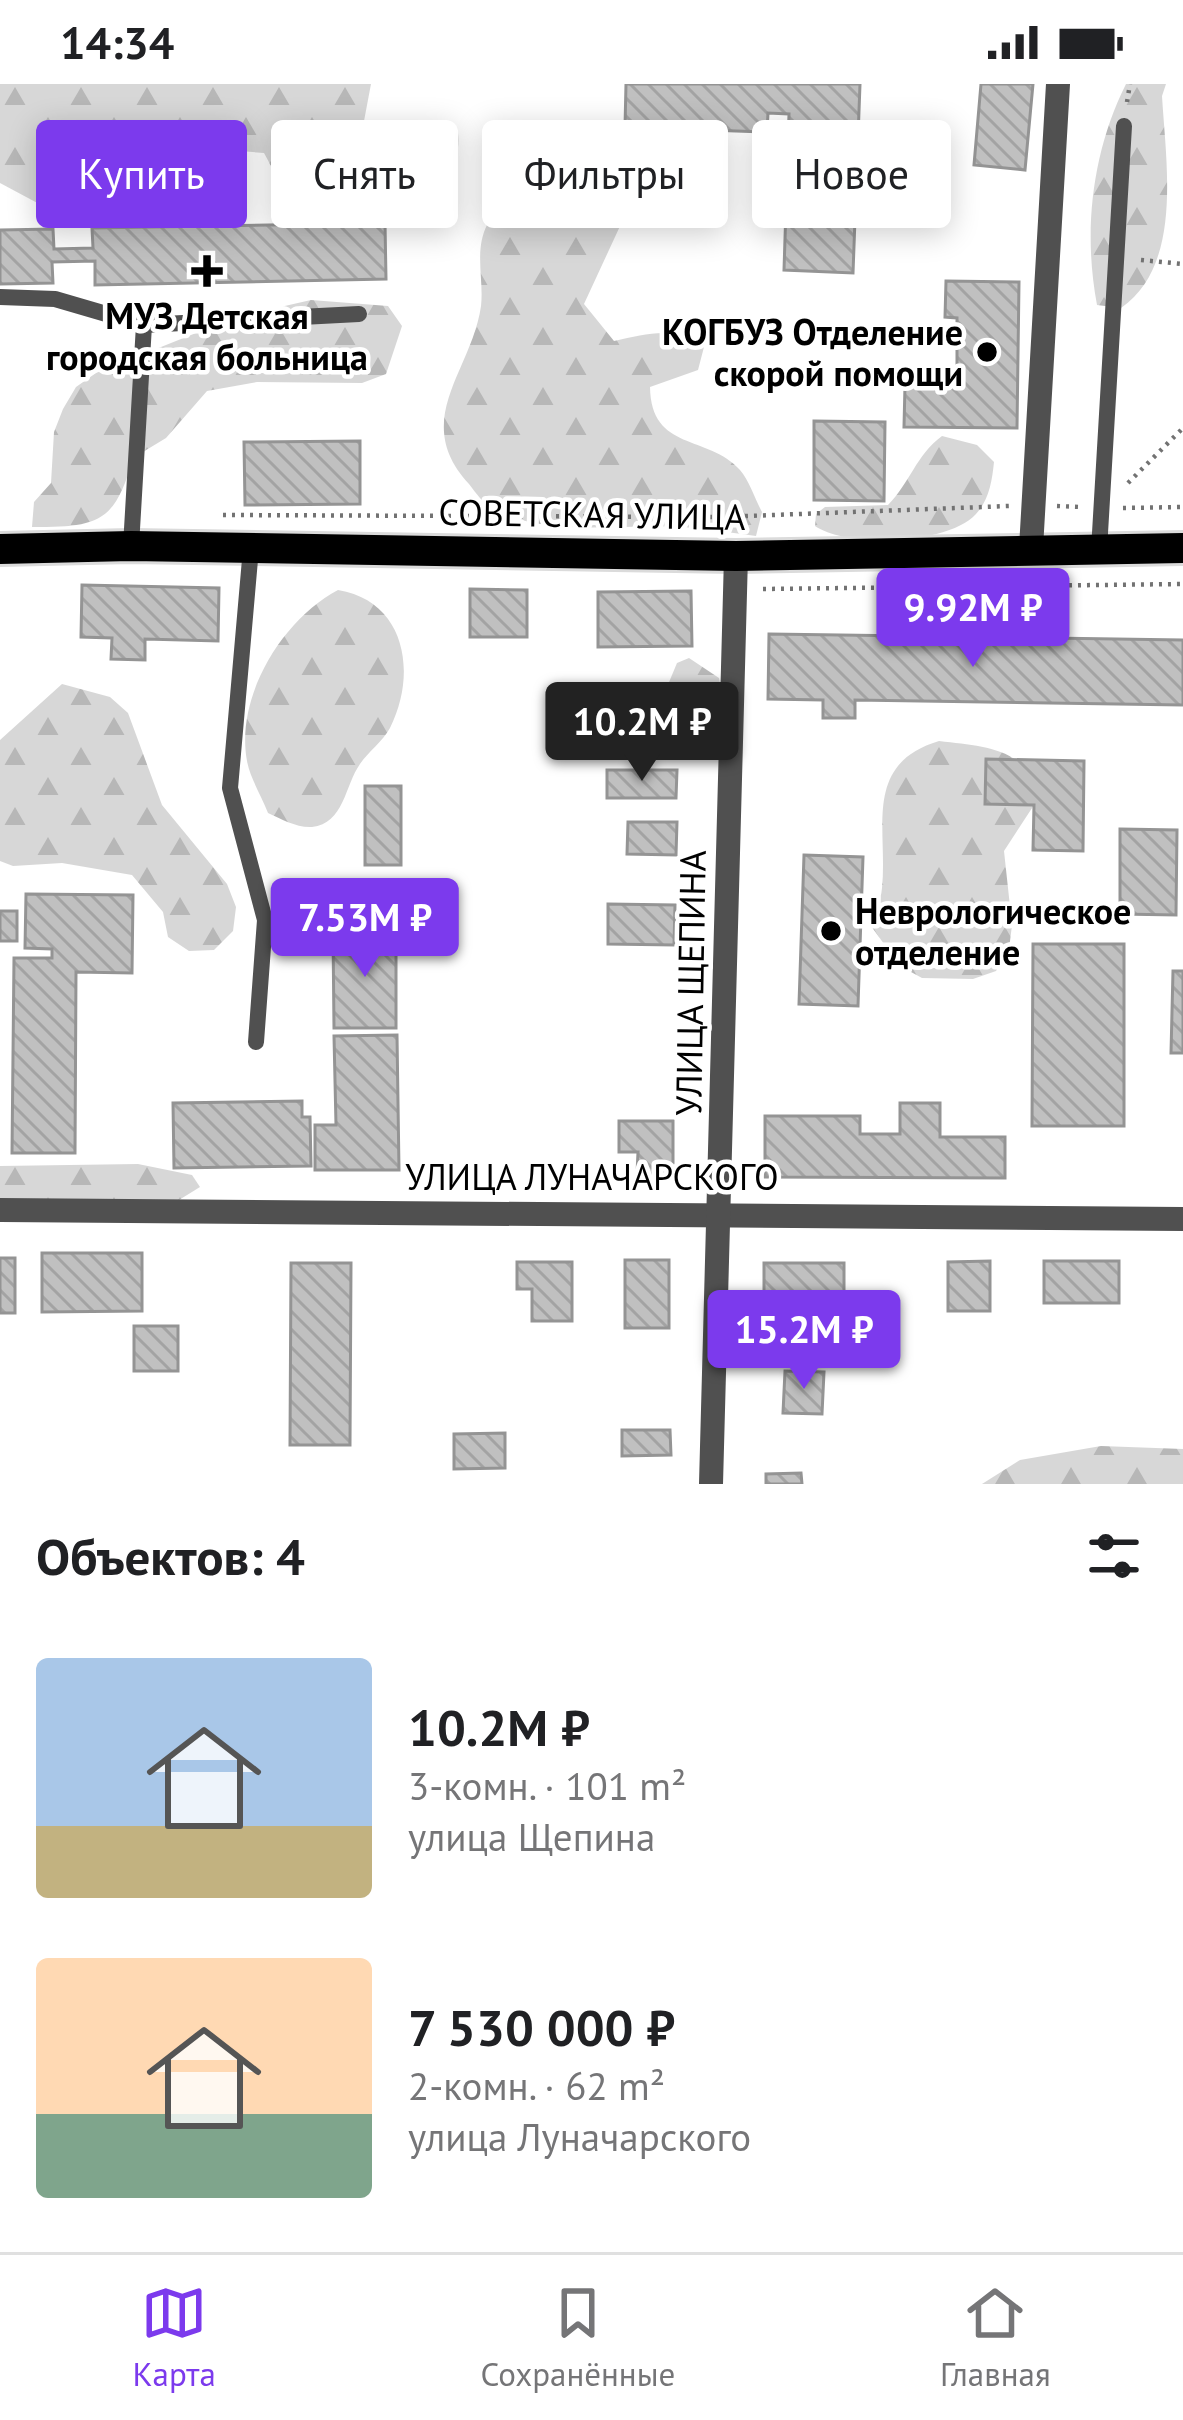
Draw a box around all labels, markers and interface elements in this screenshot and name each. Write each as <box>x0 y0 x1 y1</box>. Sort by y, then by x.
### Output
text: 14:34 <box>60 13 174 71</box>
chip: Купить <box>36 120 247 228</box>
chip: Снять <box>271 120 458 228</box>
chip: Фильтры <box>482 120 728 228</box>
chip: Новое <box>752 120 951 228</box>
marker: МУЗ Детская городская больница <box>191 255 223 287</box>
place label: МУЗ Детская городская больница <box>46 292 368 380</box>
place label: КОГБУЗ Отделение скорой помощи <box>662 308 963 396</box>
marker: КОГБУЗ Отделение скорой помощи <box>974 339 1000 365</box>
street label: СОВЕТСКАЯ УЛИЦА <box>438 488 746 540</box>
pin: 9.92M ₽ <box>862 568 1084 670</box>
text: 9.92M ₽ <box>903 581 1043 632</box>
pin: 10.2M ₽ <box>531 682 753 784</box>
text: 10.2M ₽ <box>572 695 712 746</box>
street label: УЛИЦА ЩЕПИНА <box>664 850 716 1116</box>
pin: 7.53M ₽ <box>254 878 476 980</box>
place label: Неврологическое отделение <box>855 887 1131 975</box>
text: 7.53M ₽ <box>298 891 432 942</box>
marker: Неврологическое отделение <box>818 918 844 944</box>
street label: УЛИЦА ЛУНАЧАРСКОГО <box>405 1153 779 1200</box>
pin: 15.2M ₽ <box>693 1290 915 1392</box>
text: 15.2M ₽ <box>734 1303 874 1354</box>
text: Объектов: 4 <box>36 1523 305 1589</box>
icon: filters <box>1081 1523 1147 1589</box>
text: 10.2M ₽ <box>408 1694 590 1760</box>
icon: home <box>132 1706 276 1850</box>
text: 3-комн. · 101 m² <box>408 1760 686 1811</box>
text: улица Щепина <box>408 1811 655 1862</box>
text: 7 530 000 ₽ <box>408 1994 675 2060</box>
icon: home <box>132 2006 276 2150</box>
text: 2-комн. · 62 m² <box>408 2060 665 2111</box>
text: улица Луначарского <box>408 2111 751 2162</box>
tab: Карта <box>132 2280 216 2395</box>
tab: Сохранённые <box>481 2280 675 2395</box>
tab: Главная <box>940 2280 1051 2395</box>

